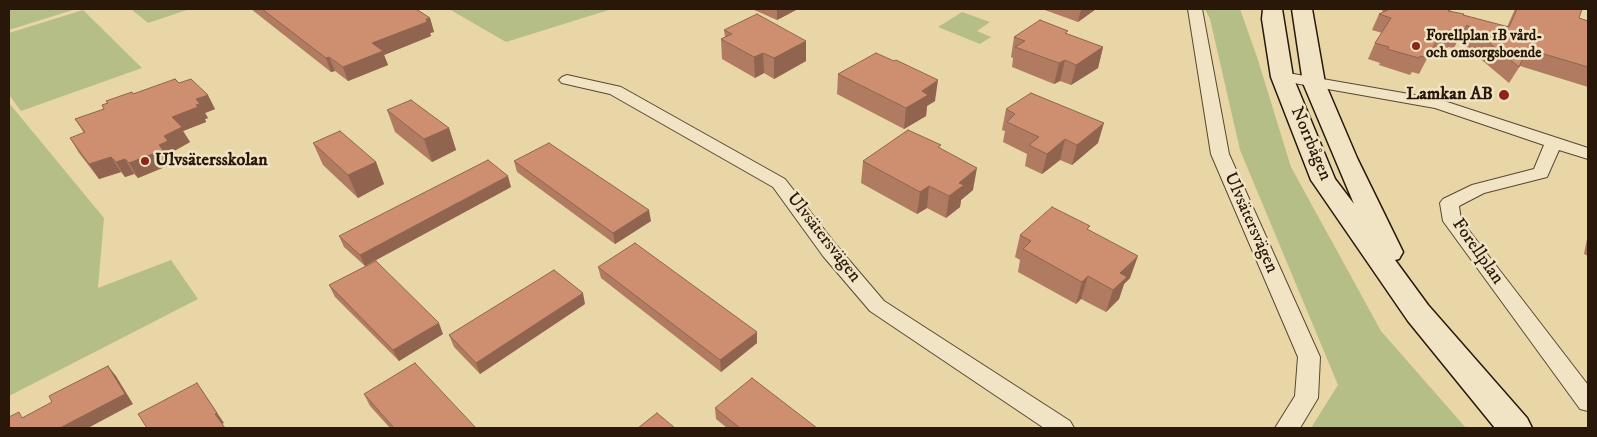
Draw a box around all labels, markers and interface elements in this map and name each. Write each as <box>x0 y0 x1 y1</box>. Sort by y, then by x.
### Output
place label: Forellplan 1B vård- och omsorgsboende <box>1426 28 1542 63</box>
marker: Forellplan 1B vård- och omsorgsboende <box>1410 40 1422 52</box>
place label: Lamkan AB <box>1406 84 1493 106</box>
marker: Lamkan AB <box>1497 88 1511 102</box>
street label: Norrbågen <box>1285 104 1335 184</box>
place label: Ulvsätersskolan <box>155 150 268 172</box>
marker: Ulvsätersskolan <box>139 155 151 167</box>
street label: Ulvsätersvägen <box>1218 169 1282 277</box>
street label: Ulvsätersvägen <box>781 189 865 287</box>
street label: Forellplan <box>1447 215 1507 289</box>

